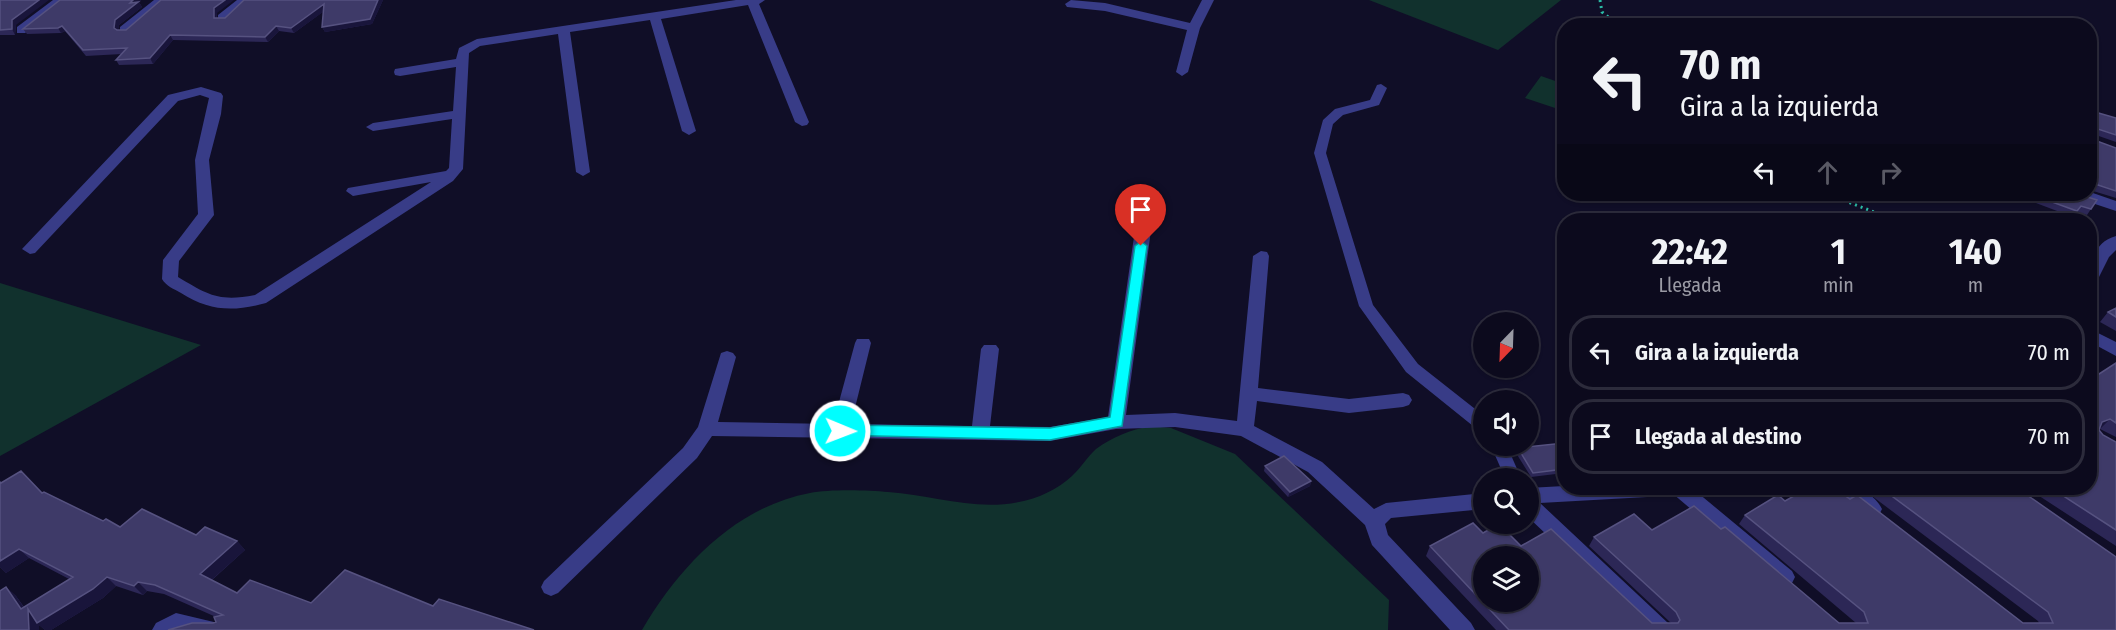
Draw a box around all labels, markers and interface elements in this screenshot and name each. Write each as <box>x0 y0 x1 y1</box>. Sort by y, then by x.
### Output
text: 70 m <box>1680 40 1761 90</box>
icon: left <box>1581 42 1659 120</box>
text: Gira a la izquierda <box>1680 91 1879 123</box>
icon: left <box>1748 156 1781 189</box>
icon: ahead <box>1811 156 1844 189</box>
icon: right <box>1874 156 1907 189</box>
pin <box>1115 184 1166 246</box>
icon: arrive <box>1124 193 1157 226</box>
text: 22:42 <box>1652 230 1728 274</box>
text: 1 <box>1831 230 1846 274</box>
text: 140 <box>1949 230 2002 274</box>
text: Llegada <box>1658 273 1721 297</box>
text: min <box>1823 273 1854 297</box>
text: m <box>1968 273 1983 297</box>
north arrow <box>1473 312 1539 378</box>
map controls <box>1473 312 1539 612</box>
icon: left <box>1584 336 1617 369</box>
text: Gira a la izquierda <box>1635 339 1799 366</box>
text: 70 m <box>2028 339 2070 366</box>
button: sound <box>1473 390 1539 456</box>
position arrow <box>808 399 872 463</box>
icon: arrive <box>1584 420 1617 453</box>
text: Llegada al destino <box>1635 423 1802 450</box>
text: 70 m <box>2028 423 2070 450</box>
button: search <box>1473 468 1539 534</box>
button: layers <box>1473 546 1539 612</box>

